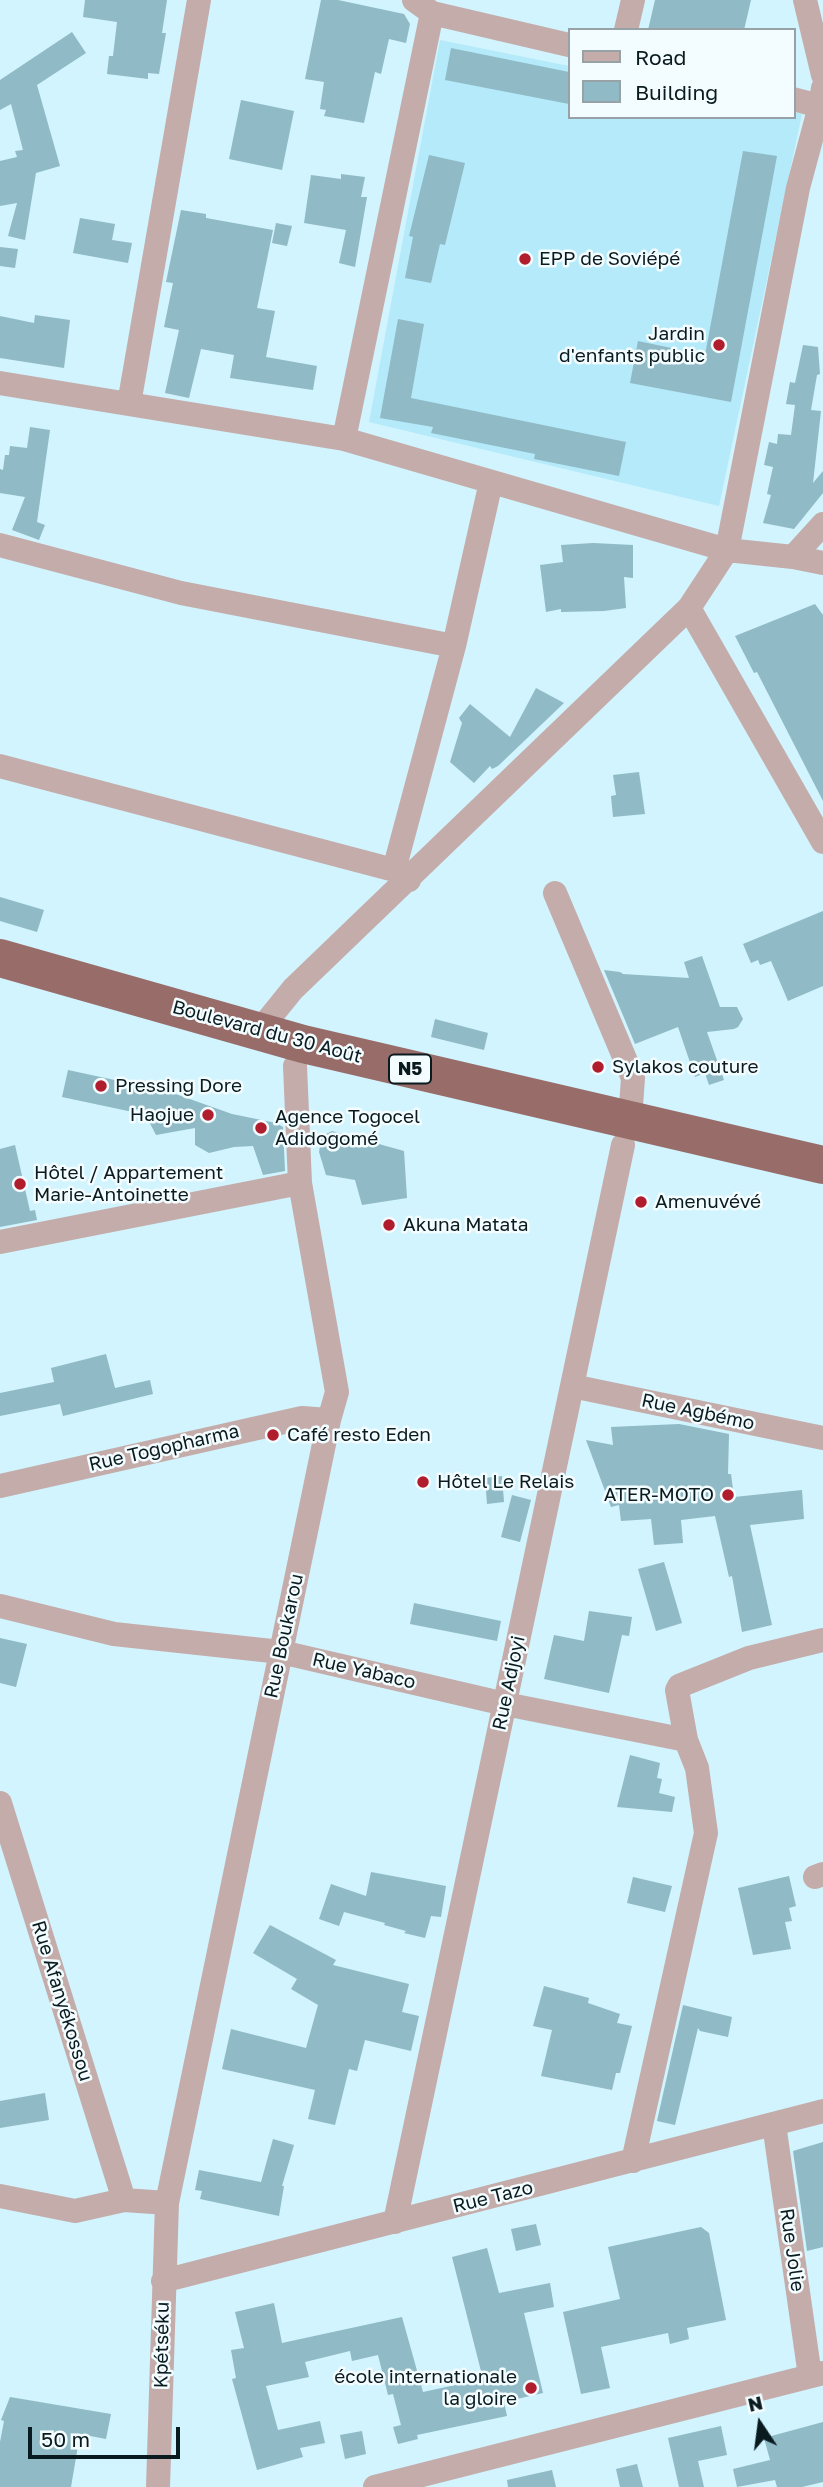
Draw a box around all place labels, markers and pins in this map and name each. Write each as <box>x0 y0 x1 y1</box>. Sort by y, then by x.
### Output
place label: EPP de Soviépé <box>539 248 680 270</box>
marker: EPP de Soviépé <box>517 251 533 267</box>
place label: Jardin d'enfants public <box>559 323 705 367</box>
marker: Jardin d'enfants public <box>711 337 727 353</box>
place label: Sylakos couture <box>612 1056 759 1078</box>
marker: Sylakos couture <box>590 1059 606 1075</box>
place label: Pressing Dore <box>115 1075 242 1097</box>
marker: Pressing Dore <box>93 1078 109 1094</box>
place label: Haojue <box>130 1104 194 1126</box>
place label: Agence Togocel Adidogomé <box>275 1106 420 1150</box>
marker: Haojue <box>200 1107 216 1123</box>
marker: Agence Togocel Adidogomé <box>253 1120 269 1136</box>
place label: Hôtel / Appartement Marie-Antoinette <box>34 1162 223 1206</box>
marker: Hôtel / Appartement Marie-Antoinette <box>12 1176 28 1192</box>
place label: Amenuvévé <box>655 1191 761 1213</box>
marker: Amenuvévé <box>633 1194 649 1210</box>
place label: Akuna Matata <box>403 1214 528 1236</box>
marker: Akuna Matata <box>381 1217 397 1233</box>
place label: Café resto Eden <box>287 1424 431 1446</box>
marker: Café resto Eden <box>265 1427 281 1443</box>
place label: Hôtel Le Relais <box>437 1471 574 1493</box>
marker: Hôtel Le Relais <box>415 1474 431 1490</box>
place label: ATER-MOTO <box>604 1484 714 1506</box>
marker: ATER-MOTO <box>720 1487 736 1503</box>
place label: école internationale la gloire <box>334 2366 517 2410</box>
marker: école internationale la gloire <box>523 2380 539 2396</box>

